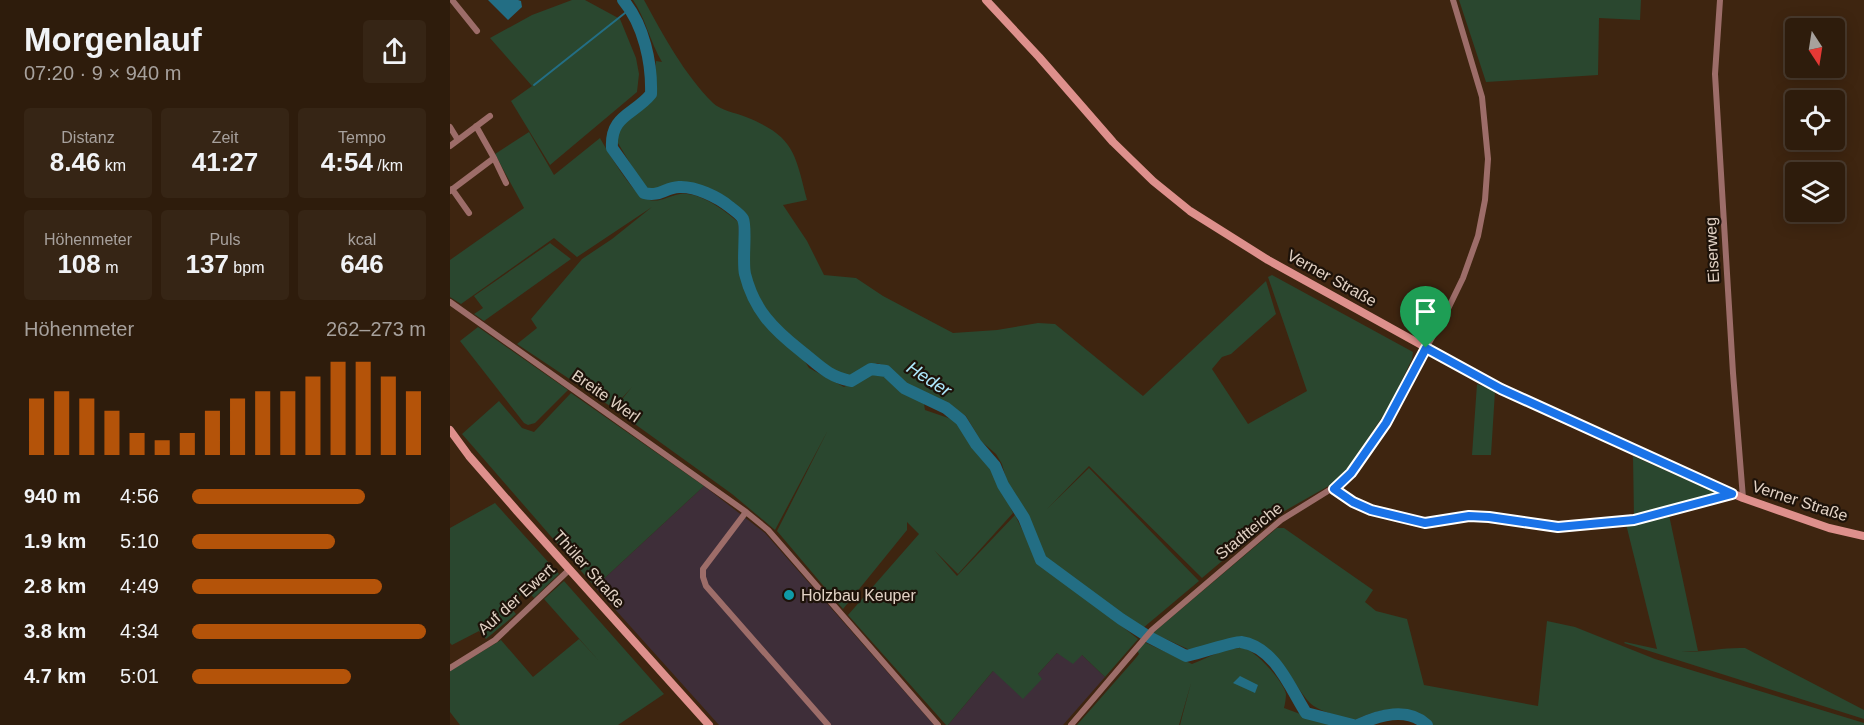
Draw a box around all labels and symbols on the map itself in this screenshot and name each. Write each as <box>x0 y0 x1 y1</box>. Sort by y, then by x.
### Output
north arrow <box>1785 18 1845 78</box>
street label: Eiserweg <box>1702 217 1722 283</box>
street label: Verner Straße <box>1284 246 1380 310</box>
pin <box>1400 286 1451 348</box>
water label: Heder <box>903 357 956 401</box>
street label: Breite Werl <box>569 366 643 426</box>
street label: Verner Straße <box>1750 478 1850 525</box>
street label: Stadtteiche <box>1213 499 1286 563</box>
street label: Thüler Straße <box>550 527 628 611</box>
street label: Auf der Ewert <box>474 560 558 638</box>
place label: Holzbau Keuper <box>801 587 916 604</box>
marker: Holzbau Keuper <box>782 588 796 602</box>

